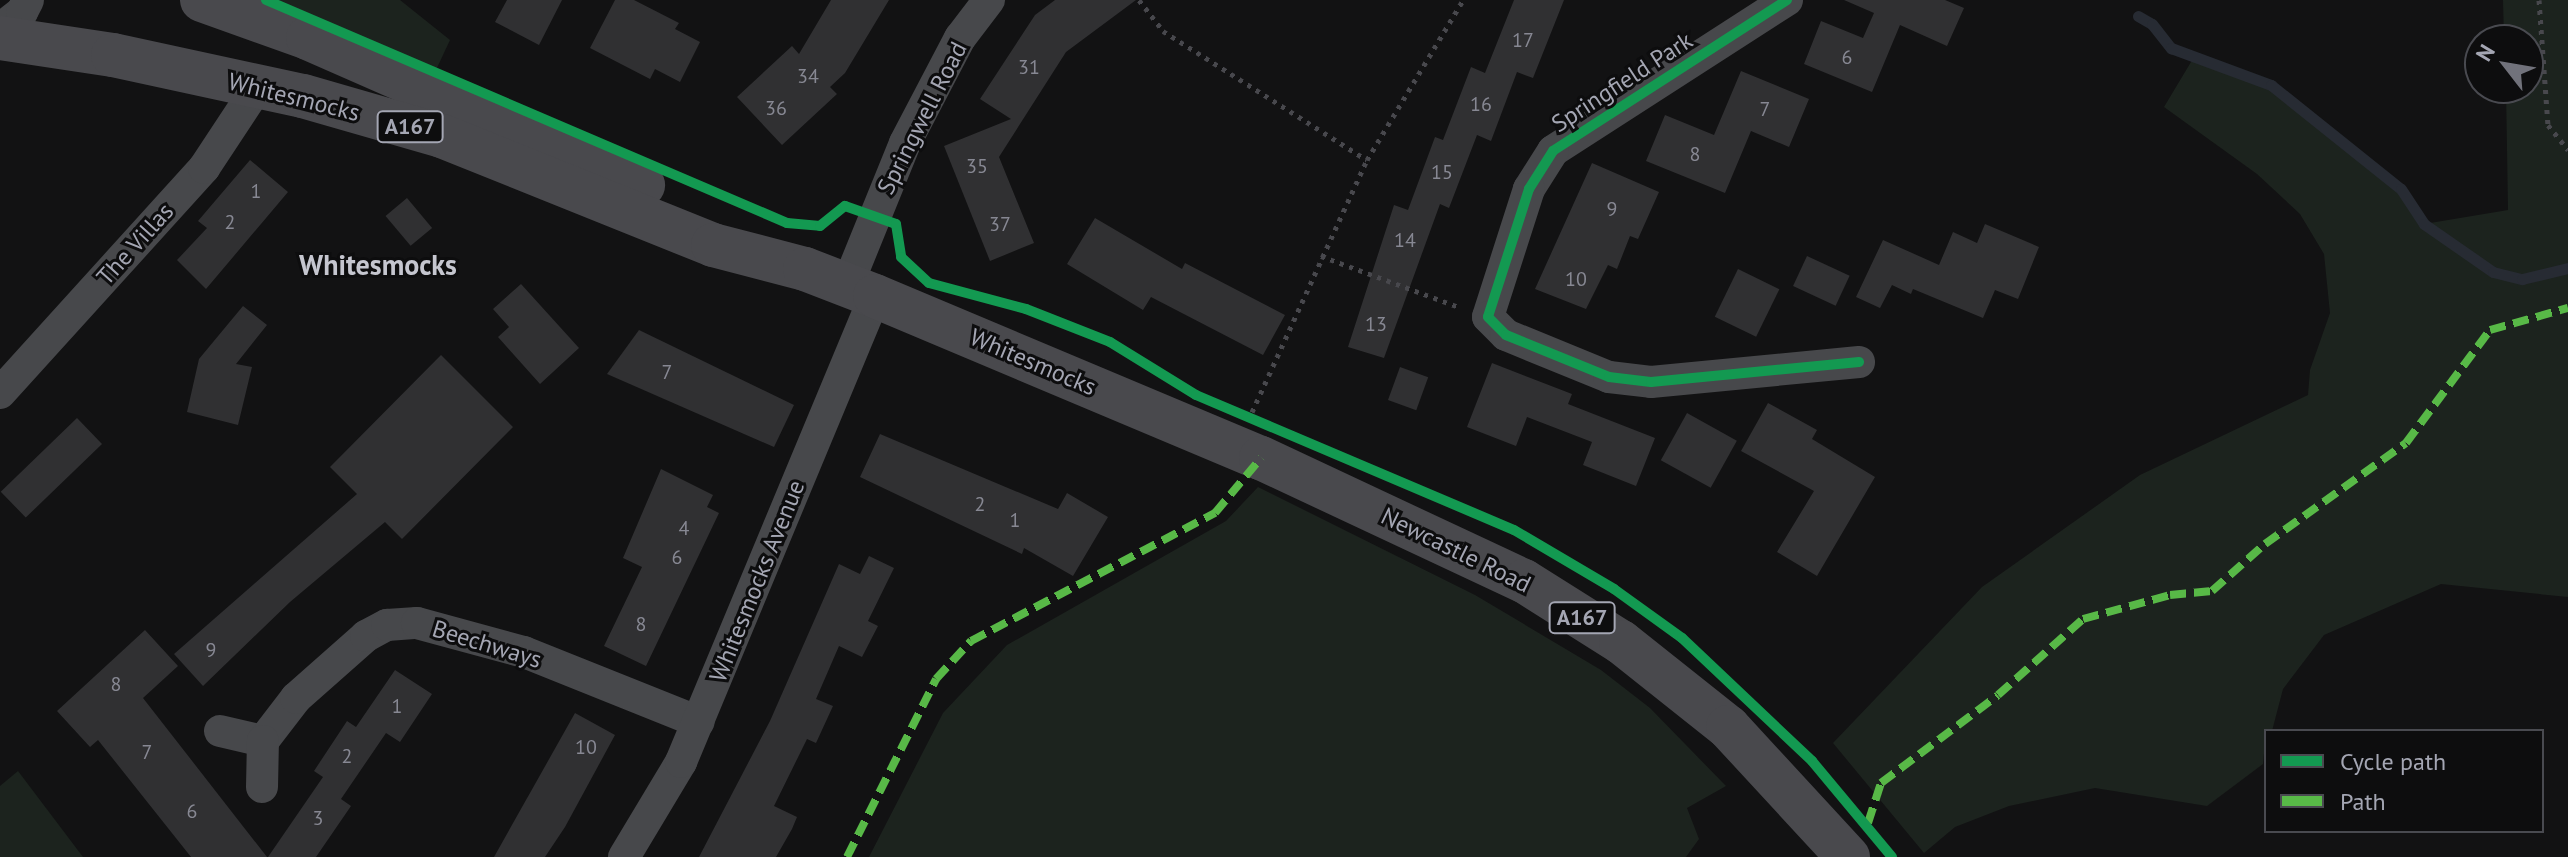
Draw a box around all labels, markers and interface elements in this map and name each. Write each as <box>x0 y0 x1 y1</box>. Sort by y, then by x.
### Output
north arrow <box>2464 24 2544 104</box>
street label: Springfield Park <box>1546 26 1698 138</box>
house number: 17 <box>1512 28 1534 52</box>
street label: Springwell Road <box>871 37 973 199</box>
text: N <box>2469 39 2501 66</box>
house number: 6 <box>1842 45 1852 69</box>
house number: 31 <box>1018 55 1040 79</box>
house number: 34 <box>797 64 819 88</box>
street label: Whitesmocks <box>225 67 363 127</box>
house number: 16 <box>1470 92 1492 116</box>
house number: 36 <box>765 96 787 120</box>
house number: 7 <box>1760 97 1770 121</box>
road number: A167 <box>376 109 444 145</box>
house number: 8 <box>1690 142 1700 166</box>
house number: 35 <box>966 154 988 178</box>
house number: 15 <box>1431 160 1453 184</box>
house number: 1 <box>251 179 261 203</box>
street label: The Villas <box>90 197 180 291</box>
house number: 9 <box>1607 197 1617 221</box>
house number: 2 <box>225 210 235 234</box>
house number: 37 <box>989 212 1011 236</box>
house number: 14 <box>1394 228 1416 252</box>
district label: Whitesmocks <box>299 248 457 282</box>
house number: 10 <box>1565 267 1587 291</box>
house number: 13 <box>1365 312 1387 336</box>
street label: Whitesmocks <box>966 322 1100 402</box>
house number: 7 <box>662 360 672 384</box>
street label: Whitesmocks Avenue <box>703 476 811 686</box>
house number: 2 <box>975 492 985 516</box>
street label: Newcastle Road <box>1377 501 1535 599</box>
house number: 1 <box>1010 508 1020 532</box>
house number: 4 <box>679 516 689 540</box>
house number: 6 <box>672 545 682 569</box>
road number: A167 <box>1548 600 1616 636</box>
house number: 8 <box>636 612 646 636</box>
street label: Beechways <box>429 614 545 674</box>
house number: 9 <box>206 638 216 662</box>
house number: 8 <box>111 672 121 696</box>
house number: 1 <box>392 694 402 718</box>
legend <box>2264 729 2544 833</box>
house number: 10 <box>575 735 597 759</box>
house number: 7 <box>142 740 152 764</box>
house number: 2 <box>342 744 352 768</box>
text: Cycle path <box>2340 746 2446 777</box>
text: Path <box>2340 786 2386 817</box>
house number: 6 <box>187 799 197 823</box>
house number: 3 <box>313 806 323 830</box>

